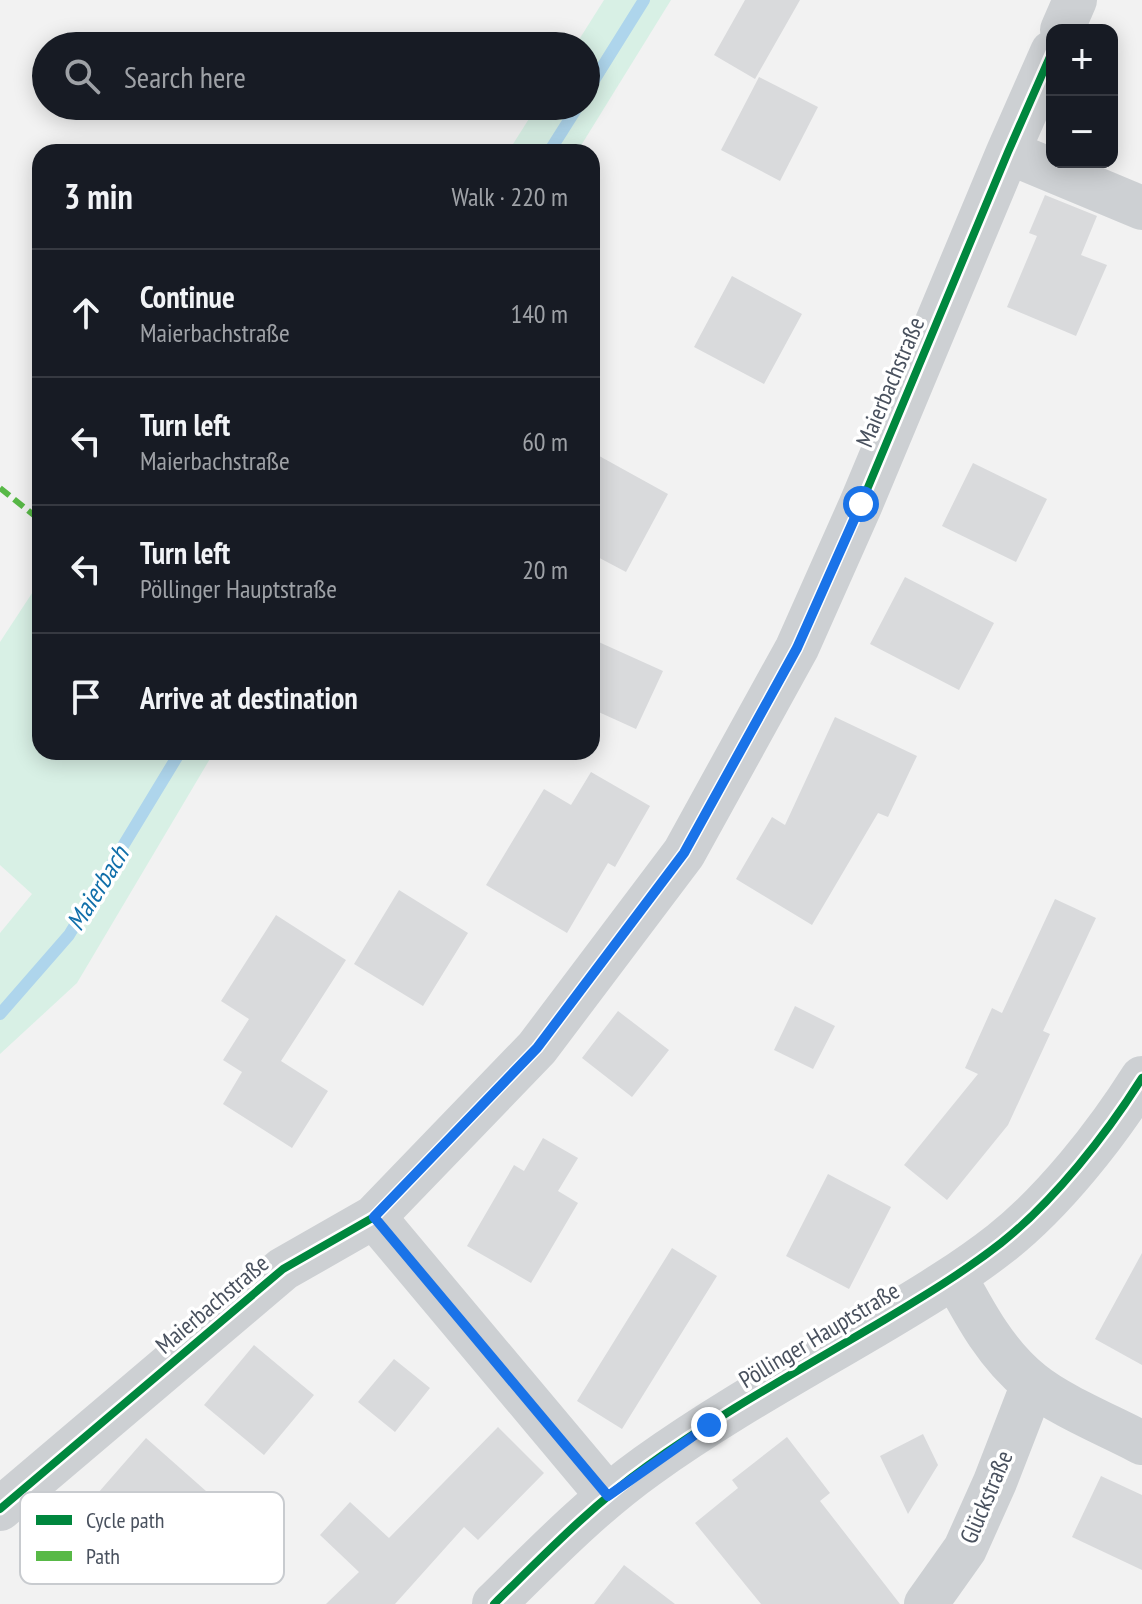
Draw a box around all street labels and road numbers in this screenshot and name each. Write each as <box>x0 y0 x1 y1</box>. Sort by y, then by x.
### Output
street label: Maierbachstraße <box>849 312 931 452</box>
street label: Maierbachstraße <box>149 1248 275 1360</box>
street label: Pöllinger Hauptstraße <box>733 1275 905 1395</box>
street label: Glückstraße <box>953 1446 1019 1548</box>

